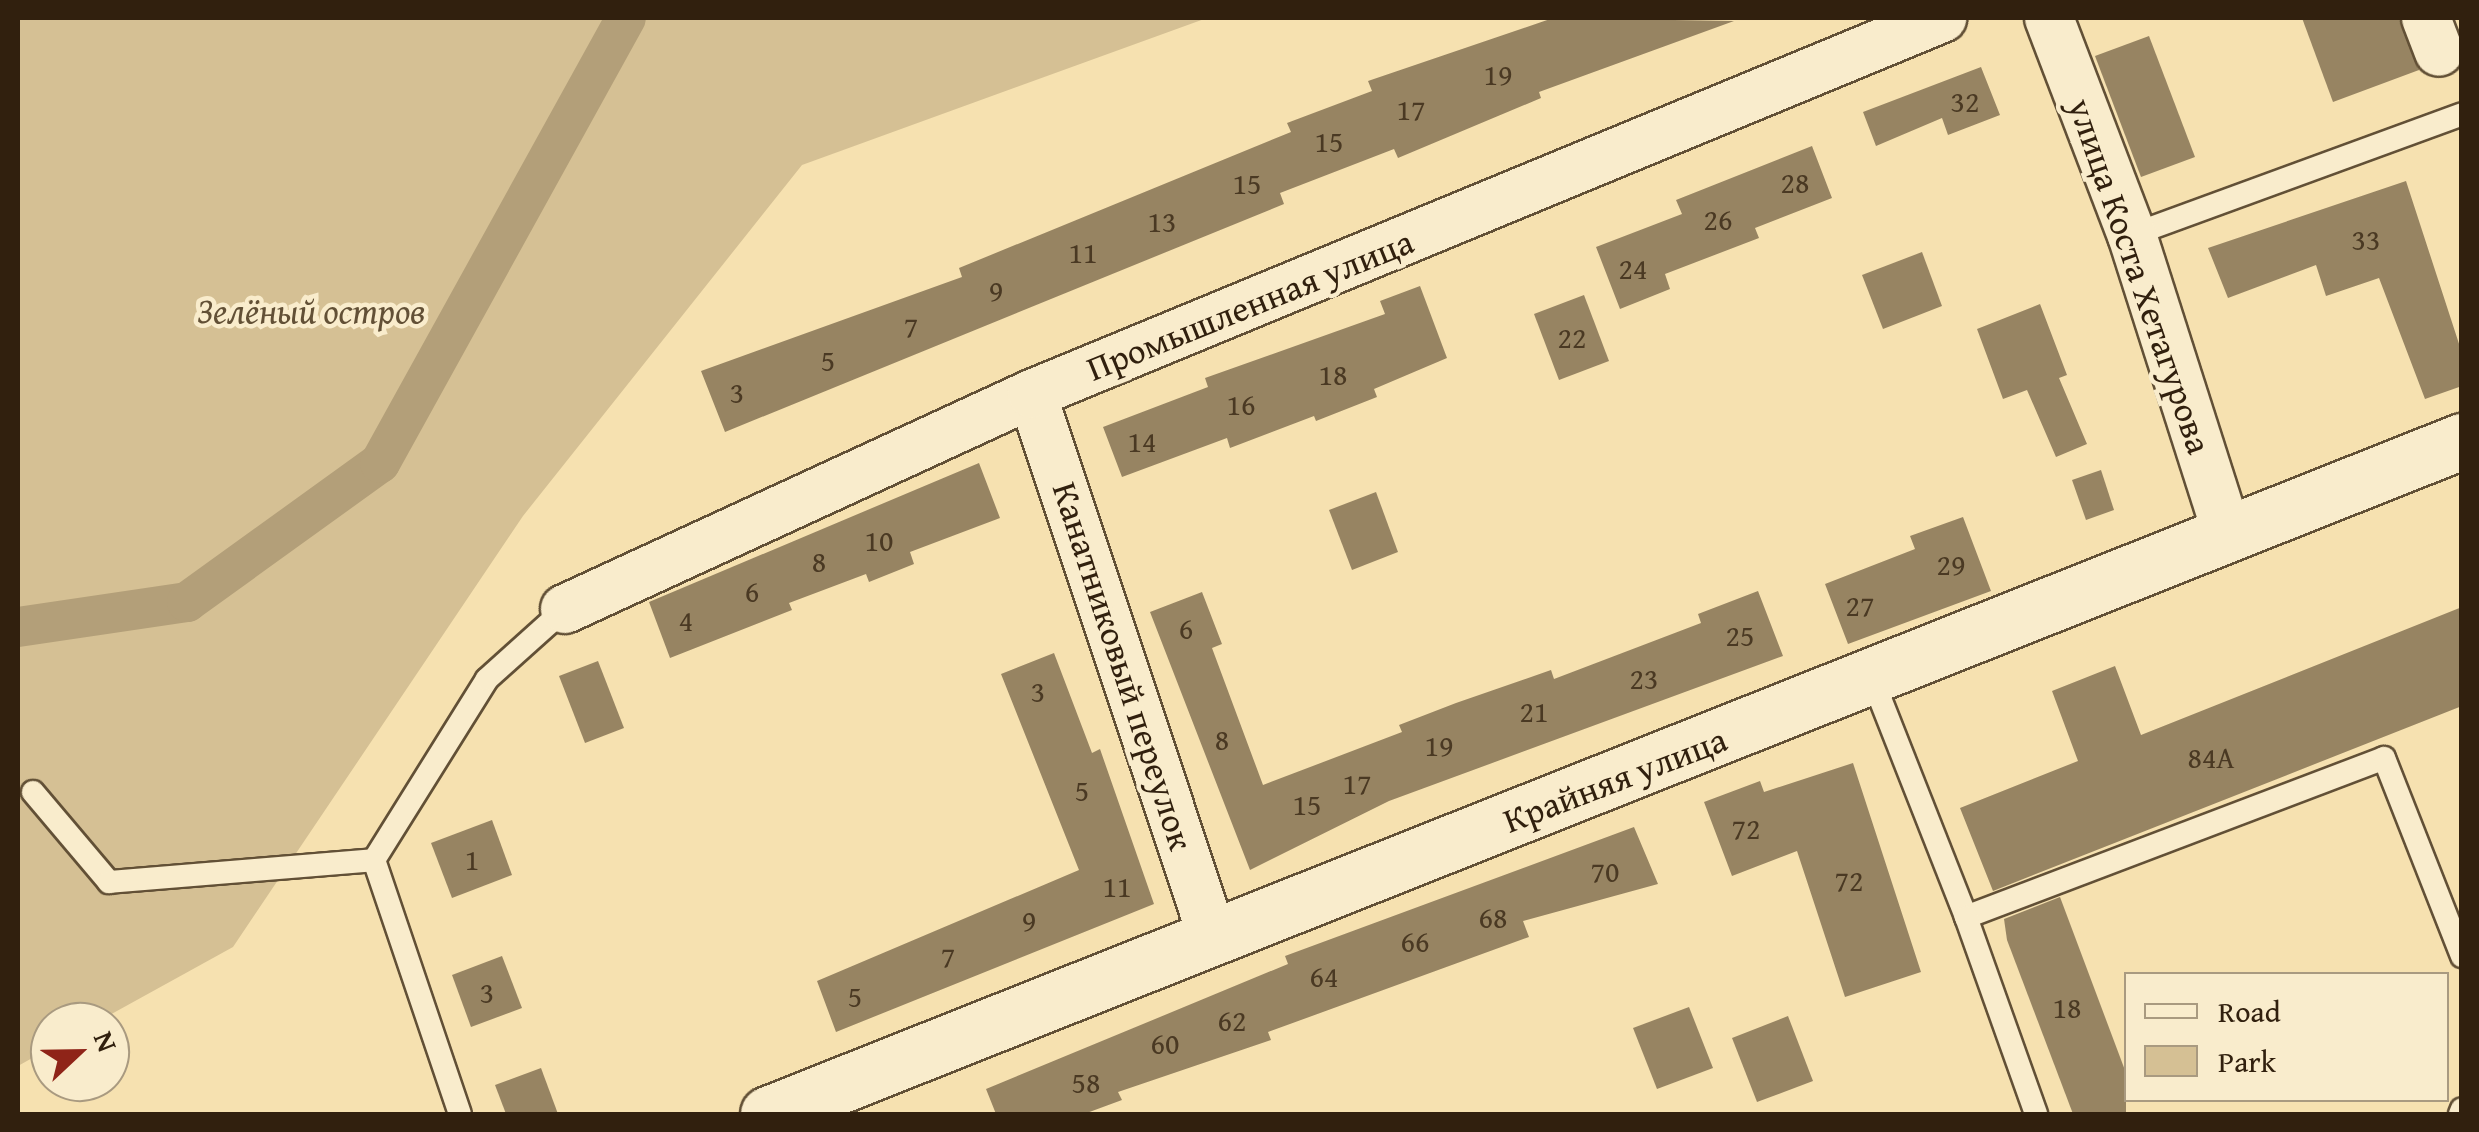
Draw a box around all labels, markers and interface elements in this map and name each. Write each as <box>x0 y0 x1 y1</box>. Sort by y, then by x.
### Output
house number: 19 <box>1484 56 1512 92</box>
house number: 32 <box>1951 83 1979 119</box>
house number: 17 <box>1397 91 1425 127</box>
street label: улица Коста Хетагурова <box>2059 93 2221 459</box>
house number: 15 <box>1315 123 1343 159</box>
house number: 28 <box>1781 164 1809 200</box>
house number: 15 <box>1233 165 1261 201</box>
house number: 26 <box>1704 201 1732 237</box>
house number: 13 <box>1148 203 1176 239</box>
street label: Промышленная улица <box>1081 220 1419 390</box>
house number: 33 <box>2352 221 2380 257</box>
house number: 11 <box>1069 234 1097 270</box>
house number: 24 <box>1619 250 1647 286</box>
house number: 9 <box>989 272 1003 308</box>
park label: Зелёный остров <box>197 290 425 332</box>
house number: 7 <box>904 308 918 344</box>
house number: 22 <box>1558 319 1586 355</box>
house number: 5 <box>821 342 835 378</box>
house number: 18 <box>1319 356 1347 392</box>
house number: 3 <box>730 374 744 410</box>
house number: 16 <box>1227 386 1255 422</box>
house number: 14 <box>1128 423 1156 459</box>
street label: Канатниковый переулок <box>1044 477 1202 855</box>
house number: 10 <box>865 522 893 558</box>
house number: 8 <box>812 543 826 579</box>
house number: 29 <box>1937 546 1965 582</box>
house number: 6 <box>745 573 759 609</box>
house number: 27 <box>1846 587 1874 623</box>
house number: 4 <box>679 602 693 638</box>
house number: 6 <box>1179 610 1193 646</box>
house number: 25 <box>1726 617 1754 653</box>
house number: 23 <box>1630 660 1658 696</box>
house number: 3 <box>1031 673 1045 709</box>
house number: 21 <box>1520 693 1548 729</box>
street label: Крайняя улица <box>1497 718 1733 842</box>
house number: 8 <box>1215 721 1229 757</box>
house number: 19 <box>1425 727 1453 763</box>
house number: 84А <box>2187 739 2235 775</box>
house number: 17 <box>1343 765 1371 801</box>
house number: 5 <box>1075 772 1089 808</box>
house number: 15 <box>1293 786 1321 822</box>
house number: 72 <box>1732 810 1760 846</box>
house number: 1 <box>465 841 479 877</box>
house number: 70 <box>1591 853 1619 889</box>
house number: 72 <box>1835 862 1863 898</box>
house number: 11 <box>1103 868 1131 904</box>
house number: 68 <box>1479 899 1507 935</box>
house number: 9 <box>1022 902 1036 938</box>
house number: 66 <box>1401 923 1429 959</box>
house number: 7 <box>941 938 955 974</box>
house number: 64 <box>1310 958 1338 994</box>
legend <box>2124 972 2449 1102</box>
house number: 3 <box>480 974 494 1010</box>
house number: 5 <box>848 978 862 1014</box>
house number: 18 <box>2053 989 2081 1025</box>
text: Road <box>2218 989 2281 1033</box>
north arrow <box>30 1002 130 1102</box>
house number: 62 <box>1218 1002 1246 1038</box>
text: N <box>84 1025 129 1058</box>
house number: 60 <box>1151 1025 1179 1061</box>
text: Park <box>2218 1039 2276 1083</box>
house number: 58 <box>1072 1064 1100 1100</box>

